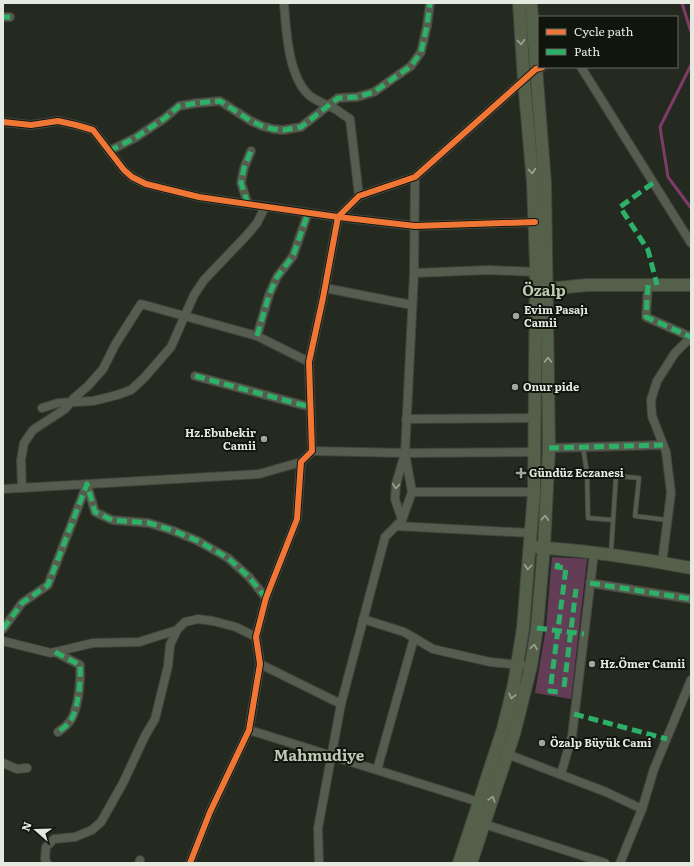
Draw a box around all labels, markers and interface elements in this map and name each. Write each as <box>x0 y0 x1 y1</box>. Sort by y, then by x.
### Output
legend <box>538 16 678 68</box>
text: Cycle path <box>574 22 634 40</box>
one-way arrow <box>517 39 526 45</box>
text: Path <box>574 42 600 60</box>
one-way arrow <box>527 168 536 174</box>
district label: Özalp <box>522 278 566 301</box>
place label: Evim Pasajı Camii <box>524 301 588 330</box>
marker: Evim Pasajı Camii <box>511 311 521 321</box>
one-way arrow <box>544 357 552 363</box>
place label: Onur pide <box>523 378 579 394</box>
marker: Onur pide <box>510 382 520 392</box>
place label: Hz.Ebubekir Camii <box>185 424 256 453</box>
marker: Hz.Ebubekir Camii <box>259 434 269 444</box>
place label: Gündüz Eczanesi <box>529 464 624 480</box>
marker: Gündüz Eczanesi <box>516 468 526 478</box>
one-way arrow <box>392 483 401 489</box>
one-way arrow <box>541 515 549 521</box>
one-way arrow <box>523 564 532 570</box>
one-way arrow <box>529 644 538 650</box>
place label: Hz.Ömer Camii <box>600 655 685 671</box>
marker: Hz.Ömer Camii <box>587 659 597 669</box>
one-way arrow <box>508 693 516 699</box>
place label: Özalp Büyük Cami <box>550 734 652 750</box>
marker: Özalp Büyük Cami <box>537 738 547 748</box>
district label: Mahmudiye <box>274 743 365 766</box>
one-way arrow <box>487 796 496 803</box>
north arrow <box>16 810 56 850</box>
text: N <box>17 819 35 833</box>

